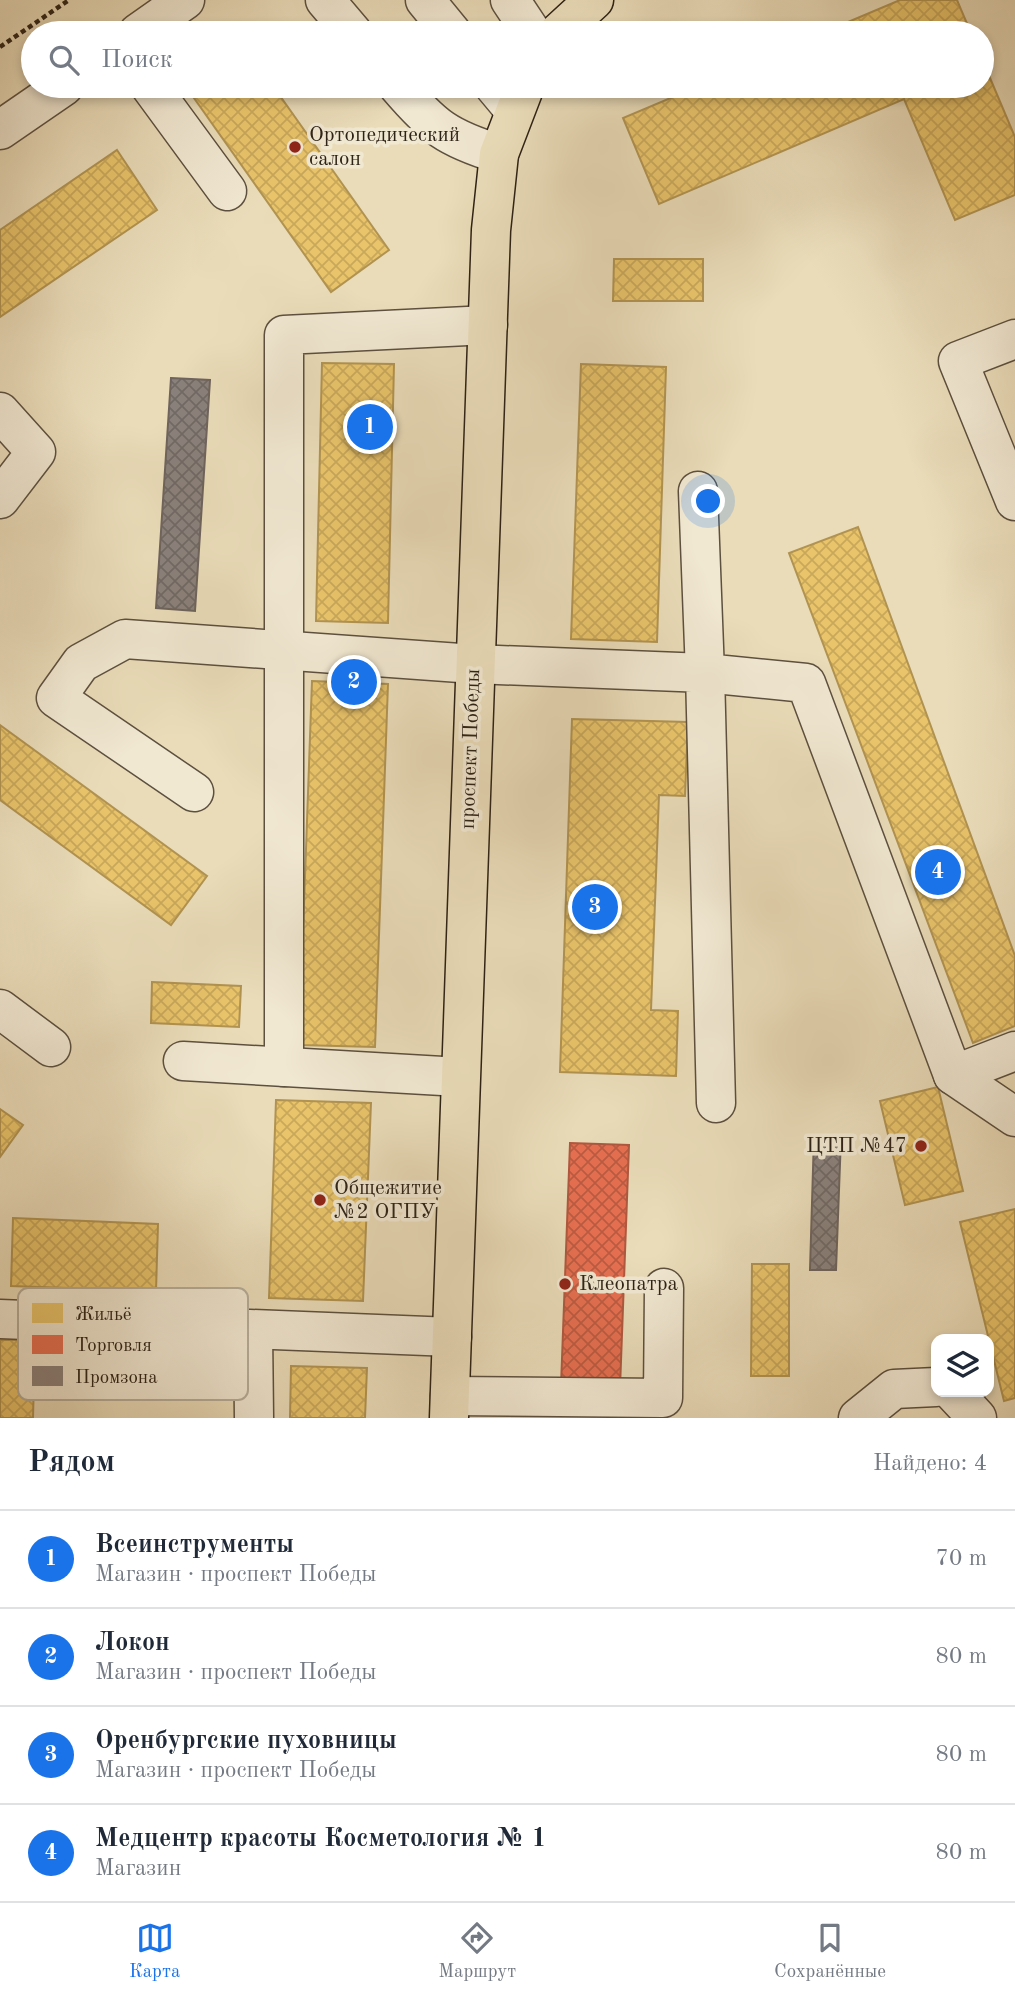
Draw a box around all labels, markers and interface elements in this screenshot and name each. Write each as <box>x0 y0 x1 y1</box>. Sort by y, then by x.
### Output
search box <box>21 21 994 98</box>
icon: search <box>45 41 83 79</box>
text: Поиск <box>101 47 173 73</box>
place label: Ортопедический салон <box>309 125 460 170</box>
marker: Ортопедический салон <box>287 139 303 155</box>
pin: 1 <box>347 401 393 453</box>
your location <box>691 484 725 518</box>
pin: 2 <box>331 656 377 708</box>
street label: проспект Победы <box>458 668 484 830</box>
pin: 4 <box>915 846 961 898</box>
pin: 3 <box>572 881 618 933</box>
place label: ЦТП №47 <box>806 1136 907 1157</box>
marker: ЦТП №47 <box>913 1138 929 1154</box>
place label: Общежитие №2 ОГПУ <box>334 1178 442 1223</box>
marker: Общежитие №2 ОГПУ <box>312 1192 328 1208</box>
place label: Клеопатра <box>579 1274 678 1295</box>
marker: Клеопатра <box>557 1276 573 1292</box>
legend <box>18 1288 248 1400</box>
text: Жильё <box>75 1306 132 1325</box>
map controls <box>931 1334 994 1397</box>
button: layers <box>931 1334 994 1397</box>
text: Торговля <box>75 1337 152 1356</box>
text: Промзона <box>75 1369 158 1388</box>
text: Рядом <box>28 1448 115 1478</box>
text: Найдено: 4 <box>873 1452 987 1475</box>
text: Всеинструменты <box>95 1532 294 1558</box>
text: 1 <box>44 1547 58 1570</box>
text: 70 m <box>936 1547 987 1570</box>
text: Магазин · проспект Победы <box>95 1563 377 1586</box>
text: Локон <box>95 1630 170 1656</box>
text: 2 <box>44 1645 58 1668</box>
text: 80 m <box>936 1645 987 1668</box>
text: Магазин · проспект Победы <box>95 1661 377 1684</box>
text: Оренбургские пуховницы <box>95 1728 397 1754</box>
text: 3 <box>44 1743 58 1766</box>
text: 80 m <box>936 1743 987 1766</box>
text: Магазин · проспект Победы <box>95 1759 377 1782</box>
text: Медцентр красоты Косметология № 1 <box>95 1826 547 1852</box>
text: 4 <box>44 1841 58 1864</box>
text: 80 m <box>936 1841 987 1864</box>
text: Магазин <box>95 1857 181 1880</box>
tab: Карта <box>129 1919 180 1984</box>
tab: Маршрут <box>438 1919 516 1984</box>
tab: Сохранённые <box>774 1919 886 1984</box>

